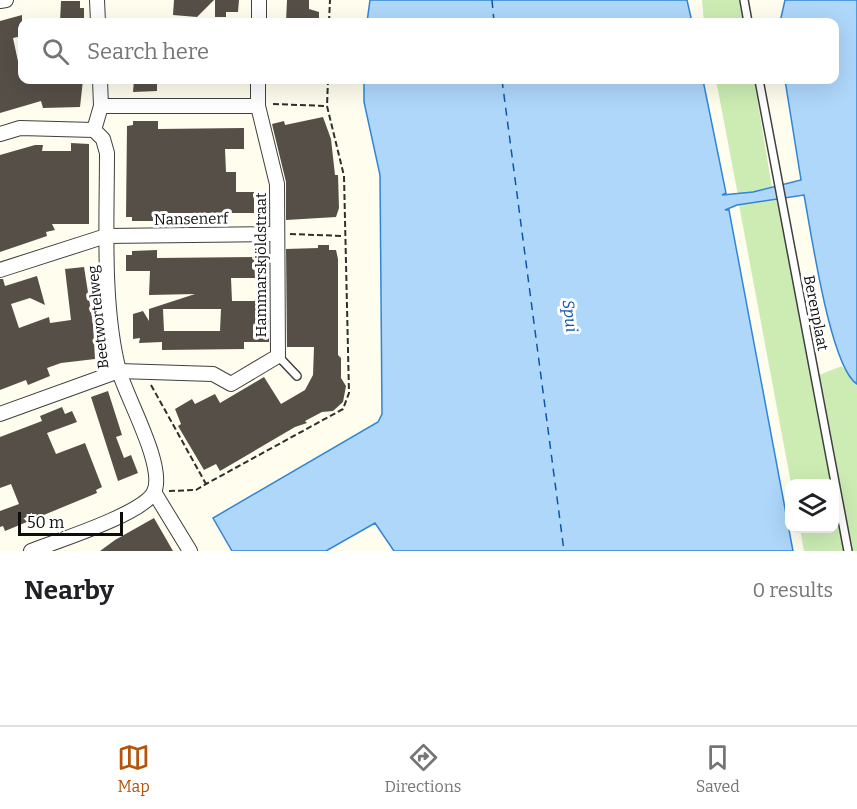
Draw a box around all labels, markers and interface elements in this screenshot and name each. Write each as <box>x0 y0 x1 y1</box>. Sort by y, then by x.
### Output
search box <box>18 18 839 84</box>
icon: search <box>39 35 72 68</box>
text: Search here <box>87 38 209 65</box>
street label: Hammarskjöldstraat <box>252 192 270 337</box>
street label: Nansenerf <box>154 209 230 229</box>
street label: Beetwortelweg <box>84 264 112 370</box>
street label: Berenplaat <box>800 274 832 353</box>
water label: Spui <box>559 299 581 334</box>
map controls <box>785 479 839 533</box>
button: layers <box>785 479 839 533</box>
scale bar <box>18 509 123 536</box>
text: 50 m <box>27 513 64 532</box>
text: Nearby <box>24 575 114 606</box>
text: 0 results <box>753 578 833 602</box>
tab: Map <box>117 741 150 796</box>
tab: Directions <box>385 741 462 796</box>
tab: Saved <box>696 741 740 796</box>

